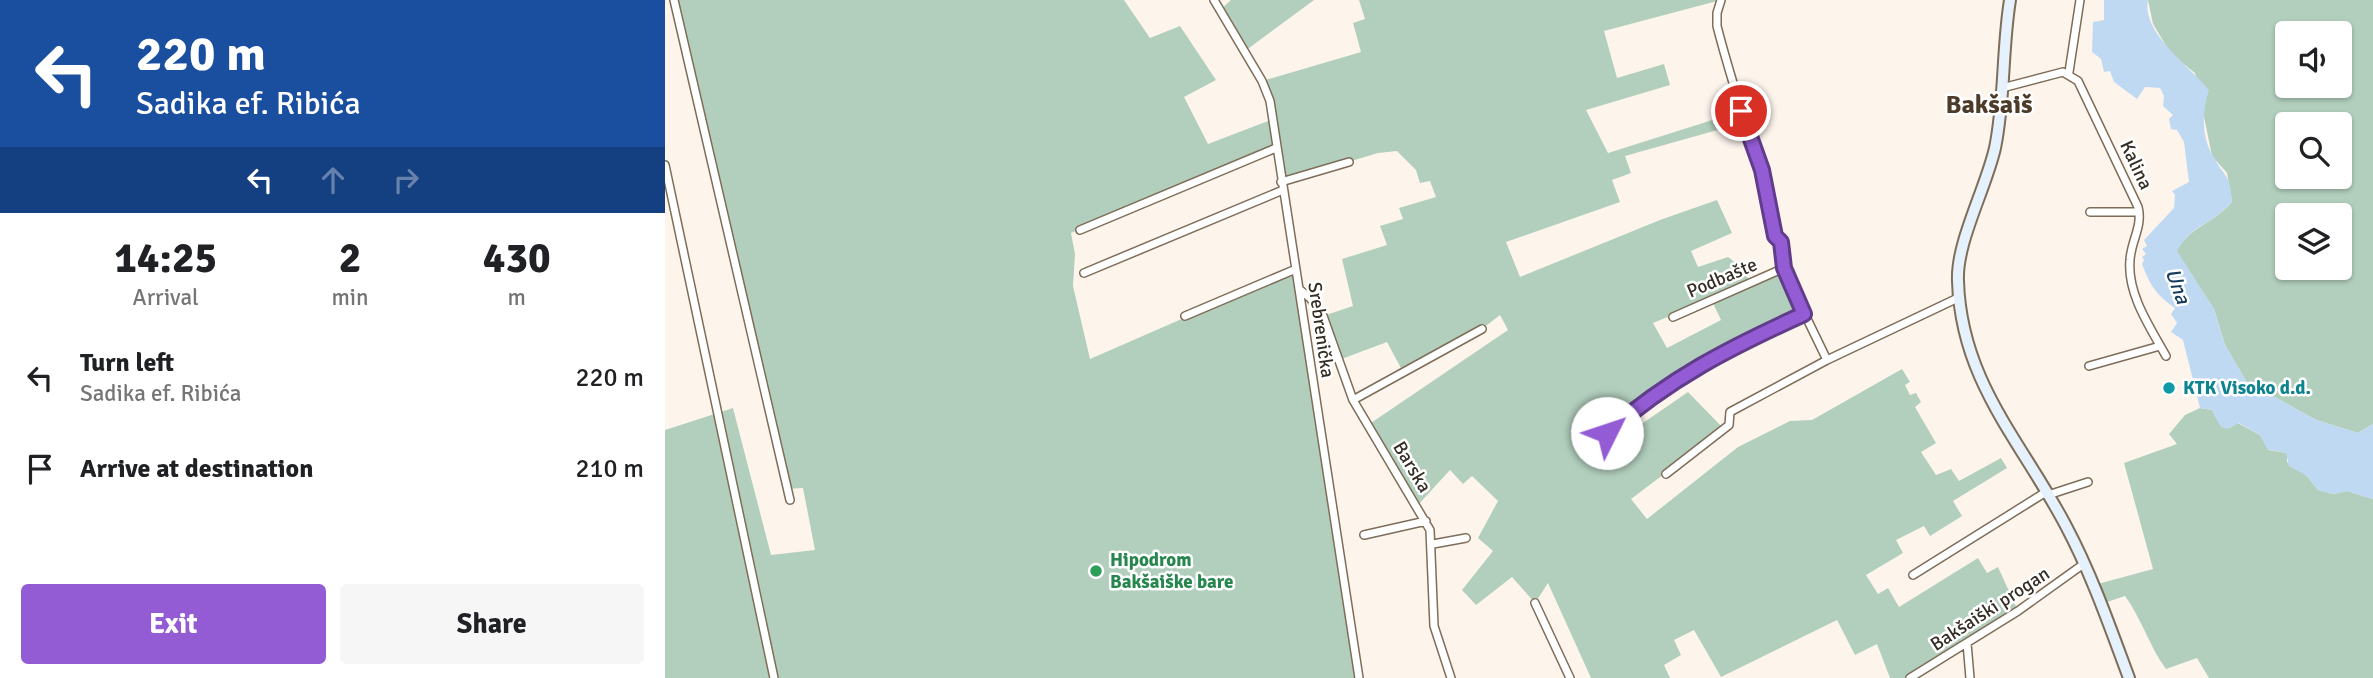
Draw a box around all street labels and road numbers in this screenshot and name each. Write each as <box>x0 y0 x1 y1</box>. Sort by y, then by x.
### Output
street label: Kalina <box>2114 137 2158 193</box>
street label: Podbašte <box>1683 252 1761 304</box>
street label: Srebrenička <box>1302 281 1340 379</box>
street label: Barska <box>1387 437 1437 497</box>
street label: Bakšaiški progan <box>1926 562 2054 656</box>

